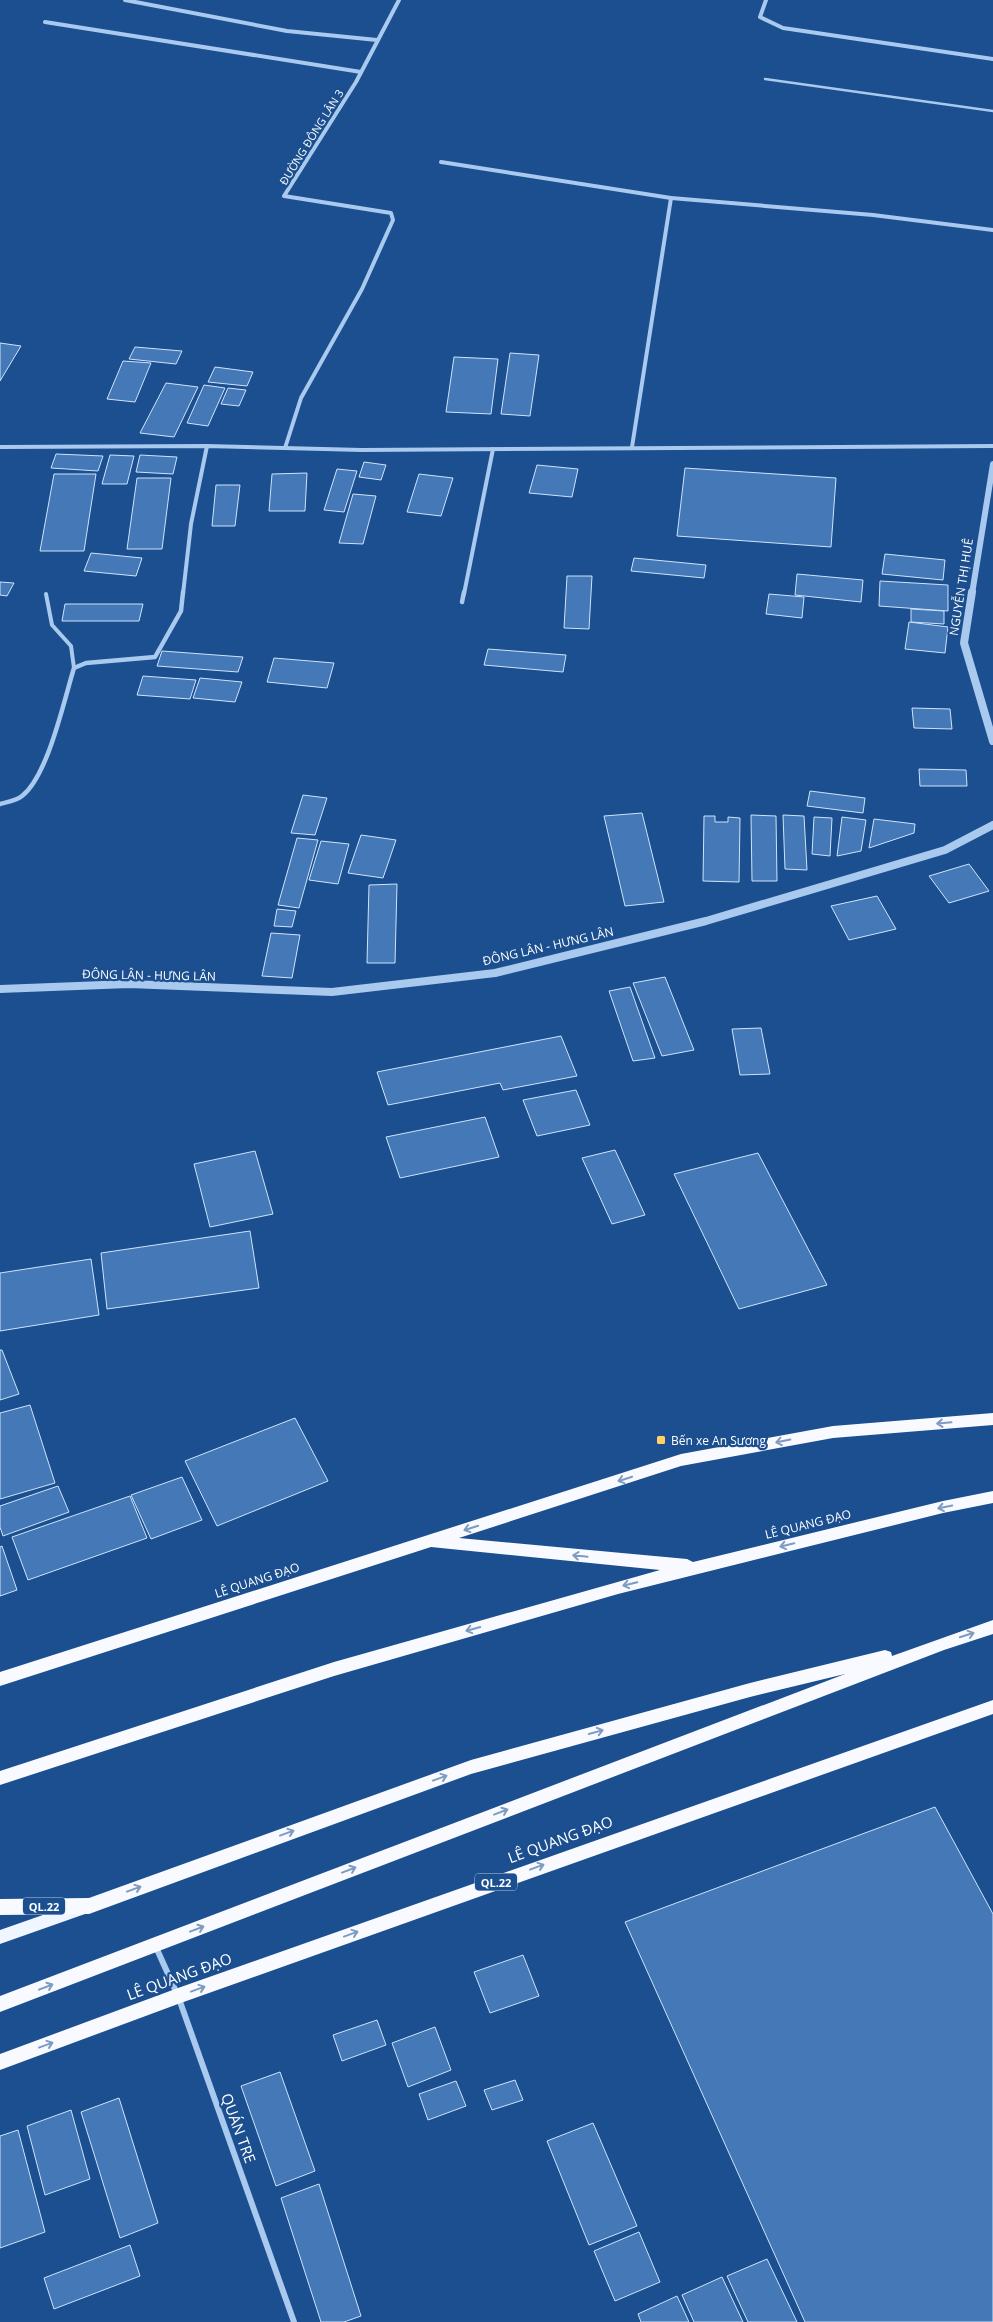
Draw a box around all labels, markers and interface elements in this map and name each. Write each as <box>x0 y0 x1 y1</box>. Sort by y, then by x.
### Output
street label: ĐƯỜNG ĐÔNG LÂN 3 <box>275 86 347 188</box>
street label: NGUYỄN THỊ HUÊ <box>944 537 977 637</box>
street label: ĐÔNG LÂN - HƯNG LÂN <box>481 923 615 969</box>
street label: ĐÔNG LÂN - HƯNG LÂN <box>82 965 216 985</box>
one-way arrow <box>937 1418 953 1428</box>
place label: Bến xe An Sương <box>671 1432 766 1449</box>
marker: Bến xe An Sương <box>655 1434 667 1446</box>
one-way arrow <box>776 1437 792 1447</box>
one-way arrow <box>618 1474 634 1484</box>
one-way arrow <box>938 1502 954 1512</box>
street label: LÊ QUANG ĐẠO <box>763 1505 853 1543</box>
one-way arrow <box>463 1524 479 1534</box>
one-way arrow <box>780 1541 796 1550</box>
one-way arrow <box>572 1551 588 1561</box>
street label: LÊ QUANG ĐẠO <box>212 1558 302 1602</box>
one-way arrow <box>622 1580 638 1590</box>
one-way arrow <box>466 1624 482 1634</box>
one-way arrow <box>959 1630 974 1639</box>
one-way arrow <box>587 1727 603 1737</box>
one-way arrow <box>432 1773 447 1782</box>
one-way arrow <box>493 1807 508 1817</box>
street label: LÊ QUANG ĐẠO <box>505 1811 615 1867</box>
one-way arrow <box>279 1828 294 1837</box>
one-way arrow <box>529 1862 544 1871</box>
one-way arrow <box>341 1865 356 1875</box>
road number: QL.22 <box>475 1874 517 1890</box>
one-way arrow <box>126 1884 142 1893</box>
road number: QL.22 <box>23 1898 65 1914</box>
one-way arrow <box>189 1923 204 1933</box>
one-way arrow <box>343 1929 358 1938</box>
street label: LÊ QUANG ĐẠO <box>124 1948 234 2004</box>
one-way arrow <box>37 1982 53 1991</box>
one-way arrow <box>190 1984 205 1993</box>
one-way arrow <box>37 2040 53 2049</box>
street label: QUÁN TRE <box>217 2090 261 2166</box>

